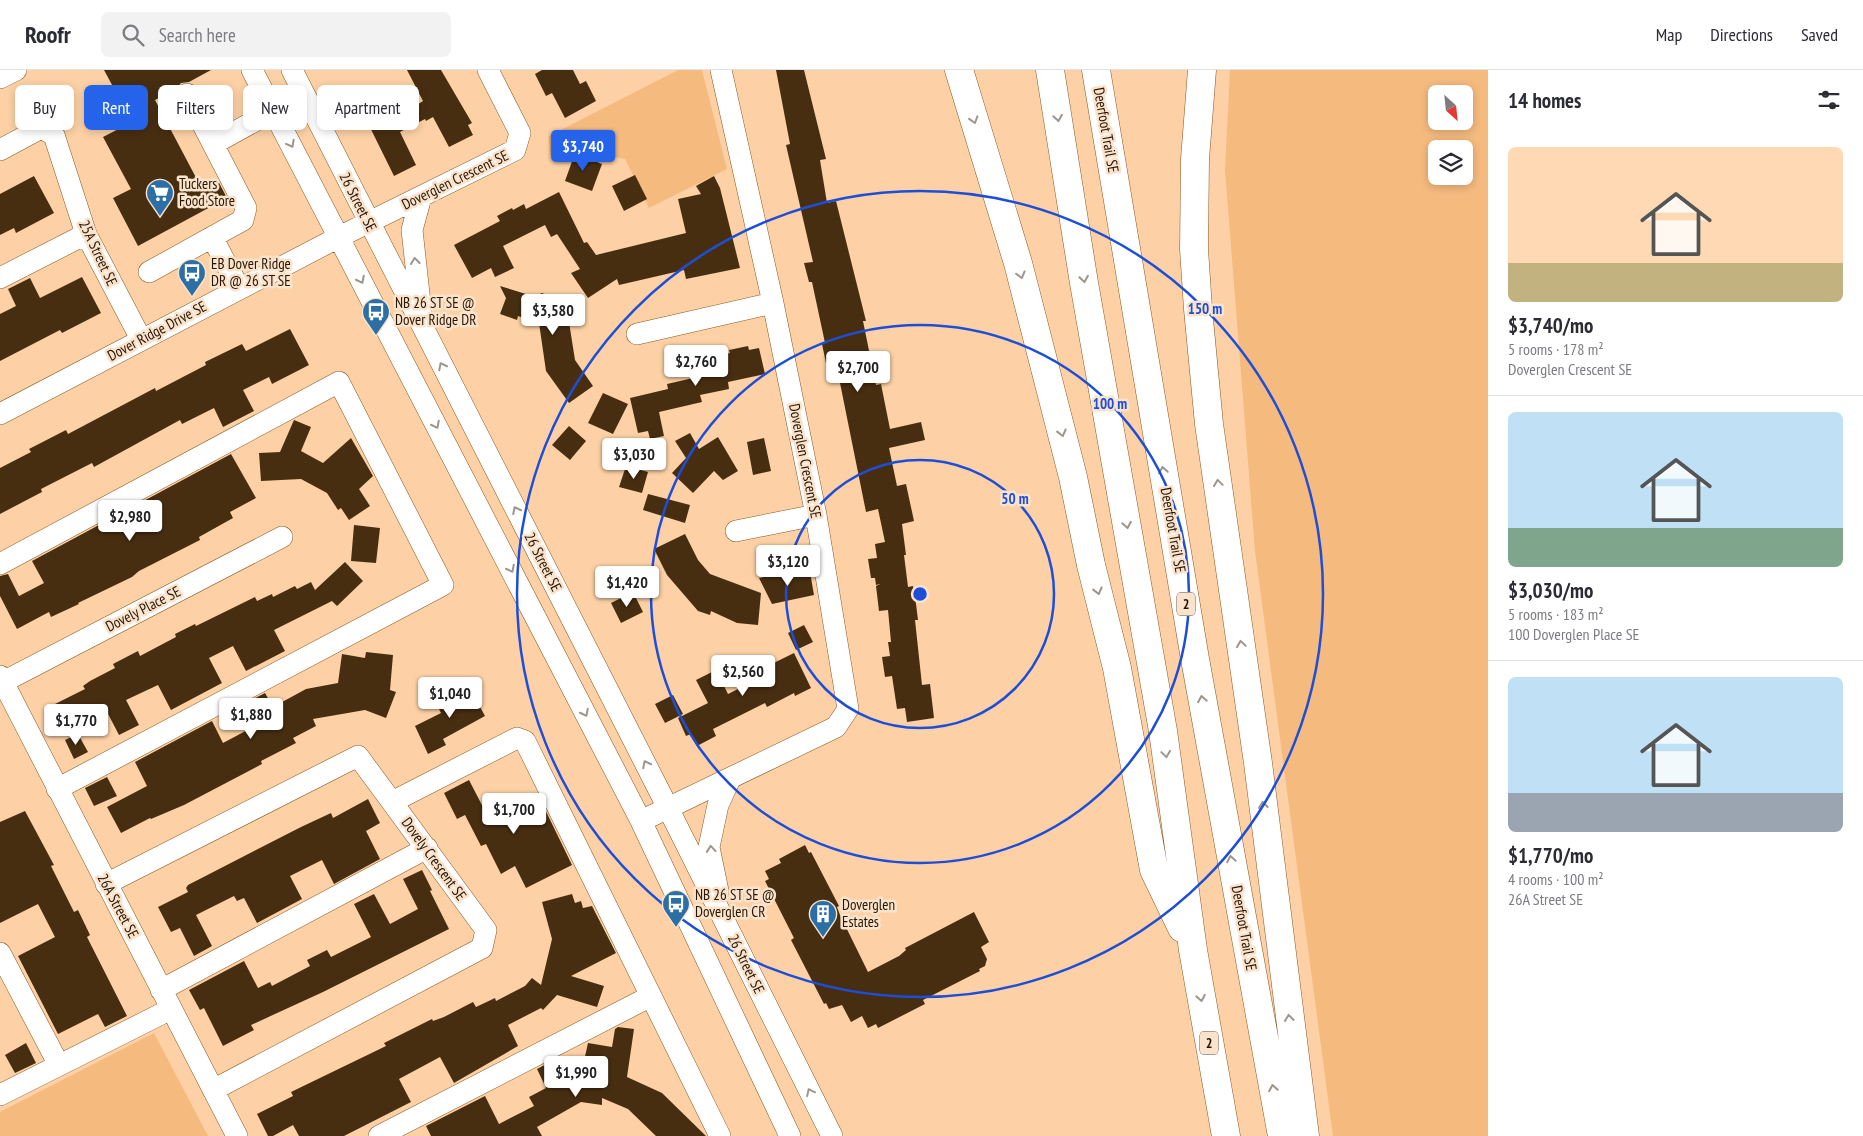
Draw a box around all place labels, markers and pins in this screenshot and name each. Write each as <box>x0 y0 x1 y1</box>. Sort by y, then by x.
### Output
pin: $3,740 <box>542 129 624 172</box>
place label: Tuckers Food Store <box>179 174 235 210</box>
supermarket icon: Tuckers Food Store <box>145 178 175 217</box>
place label: EB Dover Ridge DR @ 26 ST SE <box>211 254 291 290</box>
bus stop icon: EB Dover Ridge DR @ 26 ST SE <box>177 258 207 297</box>
place label: NB 26 ST SE @ Dover Ridge DR <box>395 293 476 329</box>
pin: $3,580 <box>512 294 594 336</box>
bus stop icon: NB 26 ST SE @ Dover Ridge DR <box>361 297 391 336</box>
pin: $2,760 <box>655 344 737 387</box>
pin: $2,700 <box>817 350 899 393</box>
pin: $3,030 <box>593 438 675 480</box>
pin: $2,980 <box>89 500 171 542</box>
pin: $3,120 <box>747 544 829 587</box>
pin: $1,420 <box>586 566 668 608</box>
centre of rings <box>911 585 929 603</box>
pin: $2,560 <box>702 654 784 697</box>
pin: $1,040 <box>409 676 491 719</box>
pin: $1,880 <box>210 698 292 740</box>
pin: $1,770 <box>35 704 117 746</box>
pin: $1,700 <box>473 792 555 835</box>
place label: NB 26 ST SE @ Doverglen CR <box>695 885 775 921</box>
bus stop icon: NB 26 ST SE @ Doverglen CR <box>661 889 691 928</box>
place label: Doverglen Estates <box>842 895 895 931</box>
building icon: Doverglen Estates <box>808 899 838 938</box>
pin: $1,990 <box>535 1056 617 1098</box>

